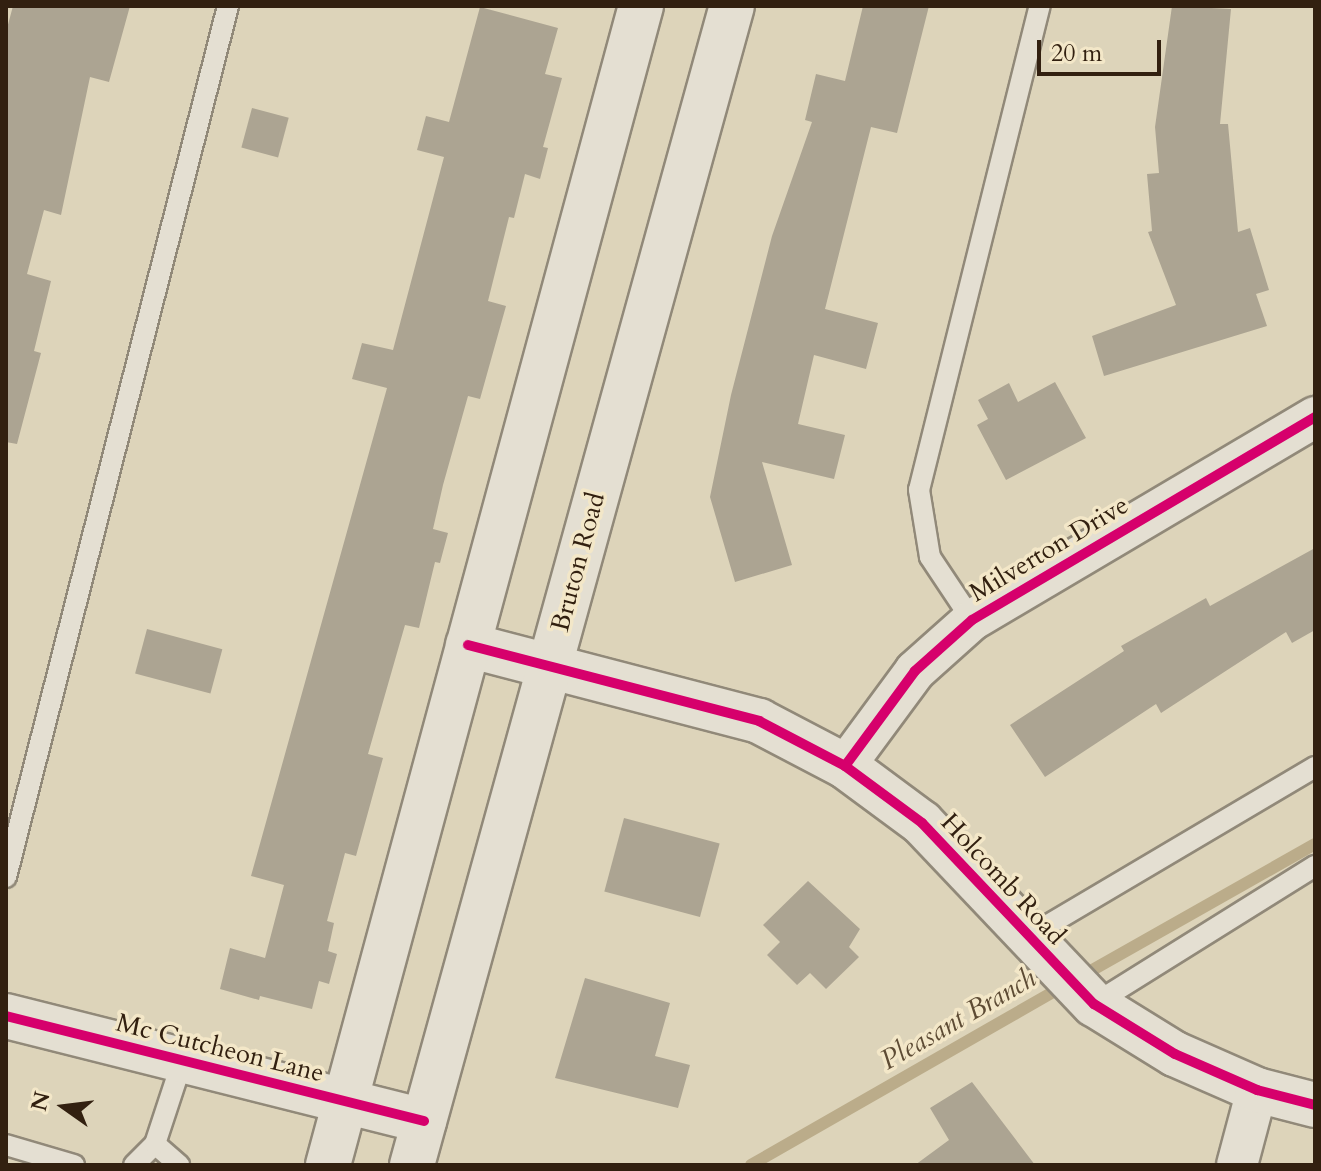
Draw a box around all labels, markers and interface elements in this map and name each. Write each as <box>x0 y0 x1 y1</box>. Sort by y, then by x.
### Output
scale bar <box>1041 24 1165 74</box>
text: 20 m <box>1051 37 1102 70</box>
street label: Bruton Road <box>544 489 612 635</box>
street label: Milverton Drive <box>964 489 1134 609</box>
street label: Holcomb Road <box>934 807 1072 951</box>
water label: Pleasant Branch <box>874 961 1042 1077</box>
street label: Mc Cutcheon Lane <box>113 1007 327 1089</box>
north arrow <box>24 1067 104 1147</box>
text: N <box>24 1088 58 1114</box>

